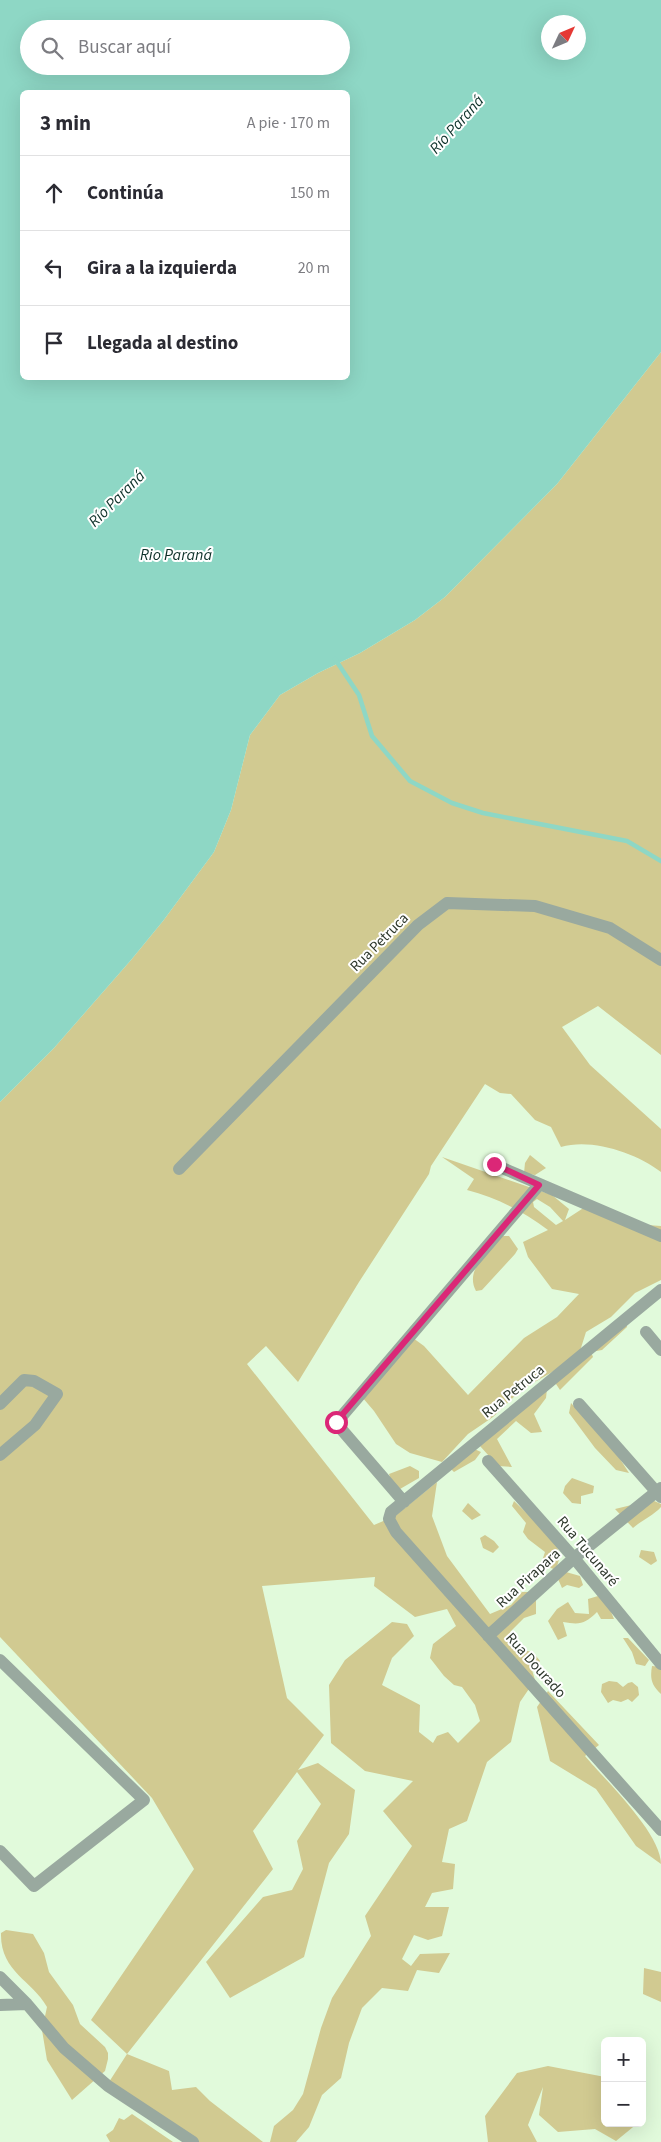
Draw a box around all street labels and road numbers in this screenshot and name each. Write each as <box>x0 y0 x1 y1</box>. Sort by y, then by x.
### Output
street label: Rua Petruca <box>345 908 413 976</box>
street label: Rua Petruca <box>477 1360 549 1423</box>
street label: Rua Tucunaré <box>552 1512 623 1591</box>
street label: Rua Pirapara <box>492 1544 565 1613</box>
street label: Rua Dourado <box>501 1628 571 1703</box>

